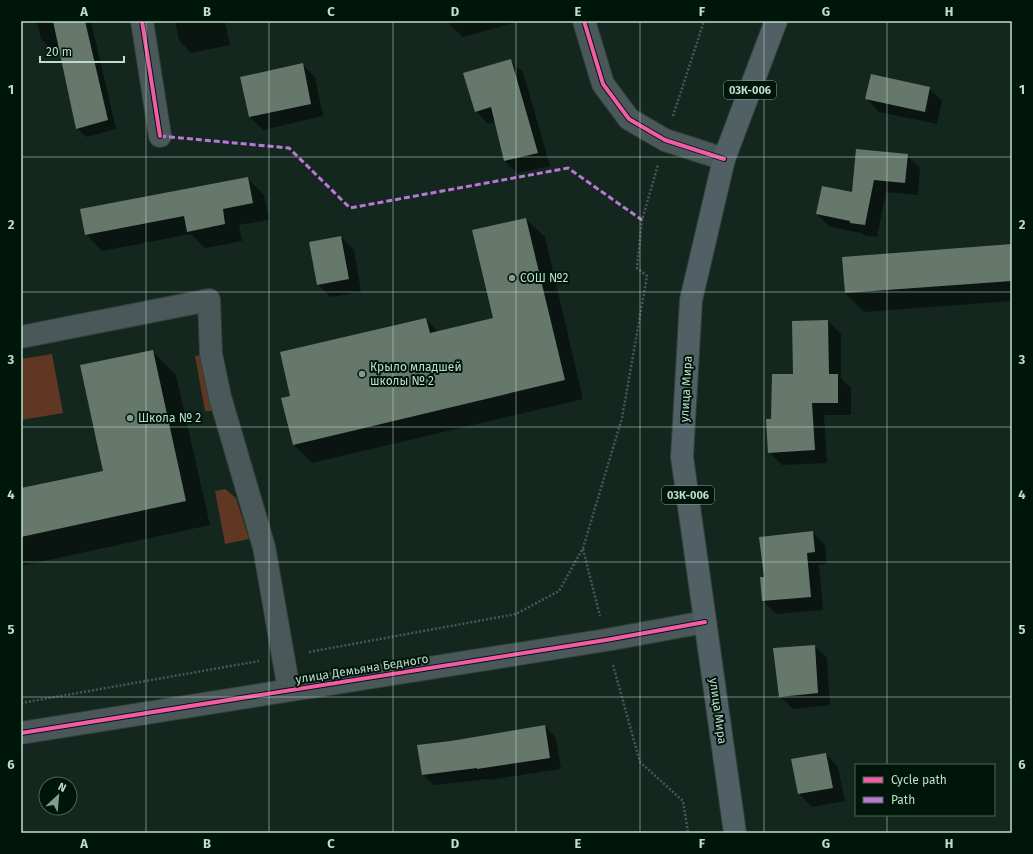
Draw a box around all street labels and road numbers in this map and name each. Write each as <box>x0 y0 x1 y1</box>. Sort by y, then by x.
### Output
road number: 03К-006 <box>724 81 776 99</box>
street label: улица Мира <box>677 355 695 423</box>
road number: 03К-006 <box>662 486 714 504</box>
street label: улица Демьяна Бедного <box>295 652 429 686</box>
street label: улица Мира <box>706 677 730 745</box>

